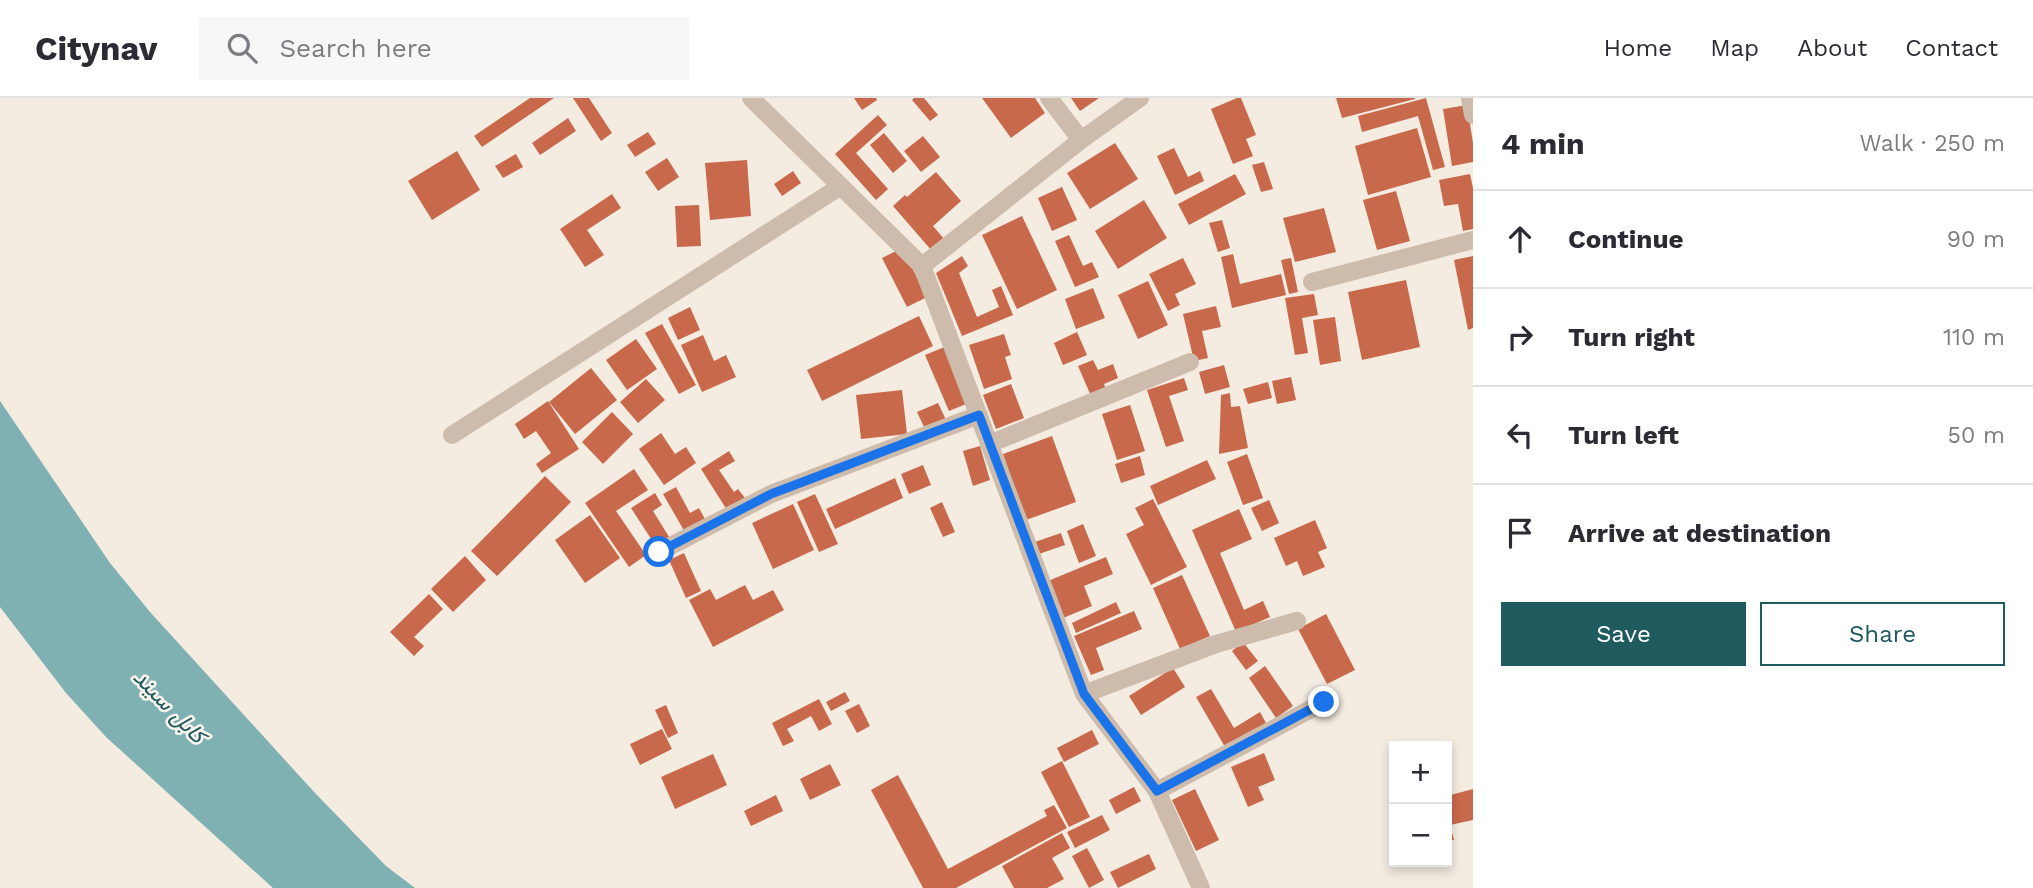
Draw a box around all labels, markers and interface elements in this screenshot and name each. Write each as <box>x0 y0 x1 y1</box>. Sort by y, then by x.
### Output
search box <box>199 17 689 80</box>
text: Citynav <box>35 29 157 68</box>
icon: search <box>223 29 261 67</box>
text: Search here <box>279 33 432 63</box>
text: Home <box>1604 34 1672 62</box>
text: Map <box>1710 34 1759 62</box>
text: About <box>1797 34 1867 62</box>
text: Contact <box>1905 34 1998 62</box>
text: 4 min <box>1501 126 1585 161</box>
text: Walk · 250 m <box>1859 130 2005 157</box>
icon: ahead <box>1501 220 1539 258</box>
text: Continue <box>1568 224 1684 254</box>
text: 90 m <box>1947 226 2005 253</box>
icon: right <box>1501 318 1539 356</box>
text: Turn right <box>1568 322 1695 352</box>
text: 110 m <box>1943 324 2005 351</box>
icon: left <box>1501 416 1539 454</box>
text: Turn left <box>1568 420 1679 450</box>
text: 50 m <box>1948 422 2005 449</box>
icon: arrive <box>1501 514 1539 552</box>
text: Arrive at destination <box>1568 518 1831 548</box>
route start <box>643 536 674 567</box>
button: Save <box>1501 602 1746 666</box>
button: Share <box>1760 602 2005 666</box>
water label: کابل سيند <box>128 664 214 752</box>
route end <box>1308 686 1339 717</box>
map controls <box>1389 741 1452 867</box>
button: + <box>1389 741 1452 804</box>
button: − <box>1389 804 1452 867</box>

